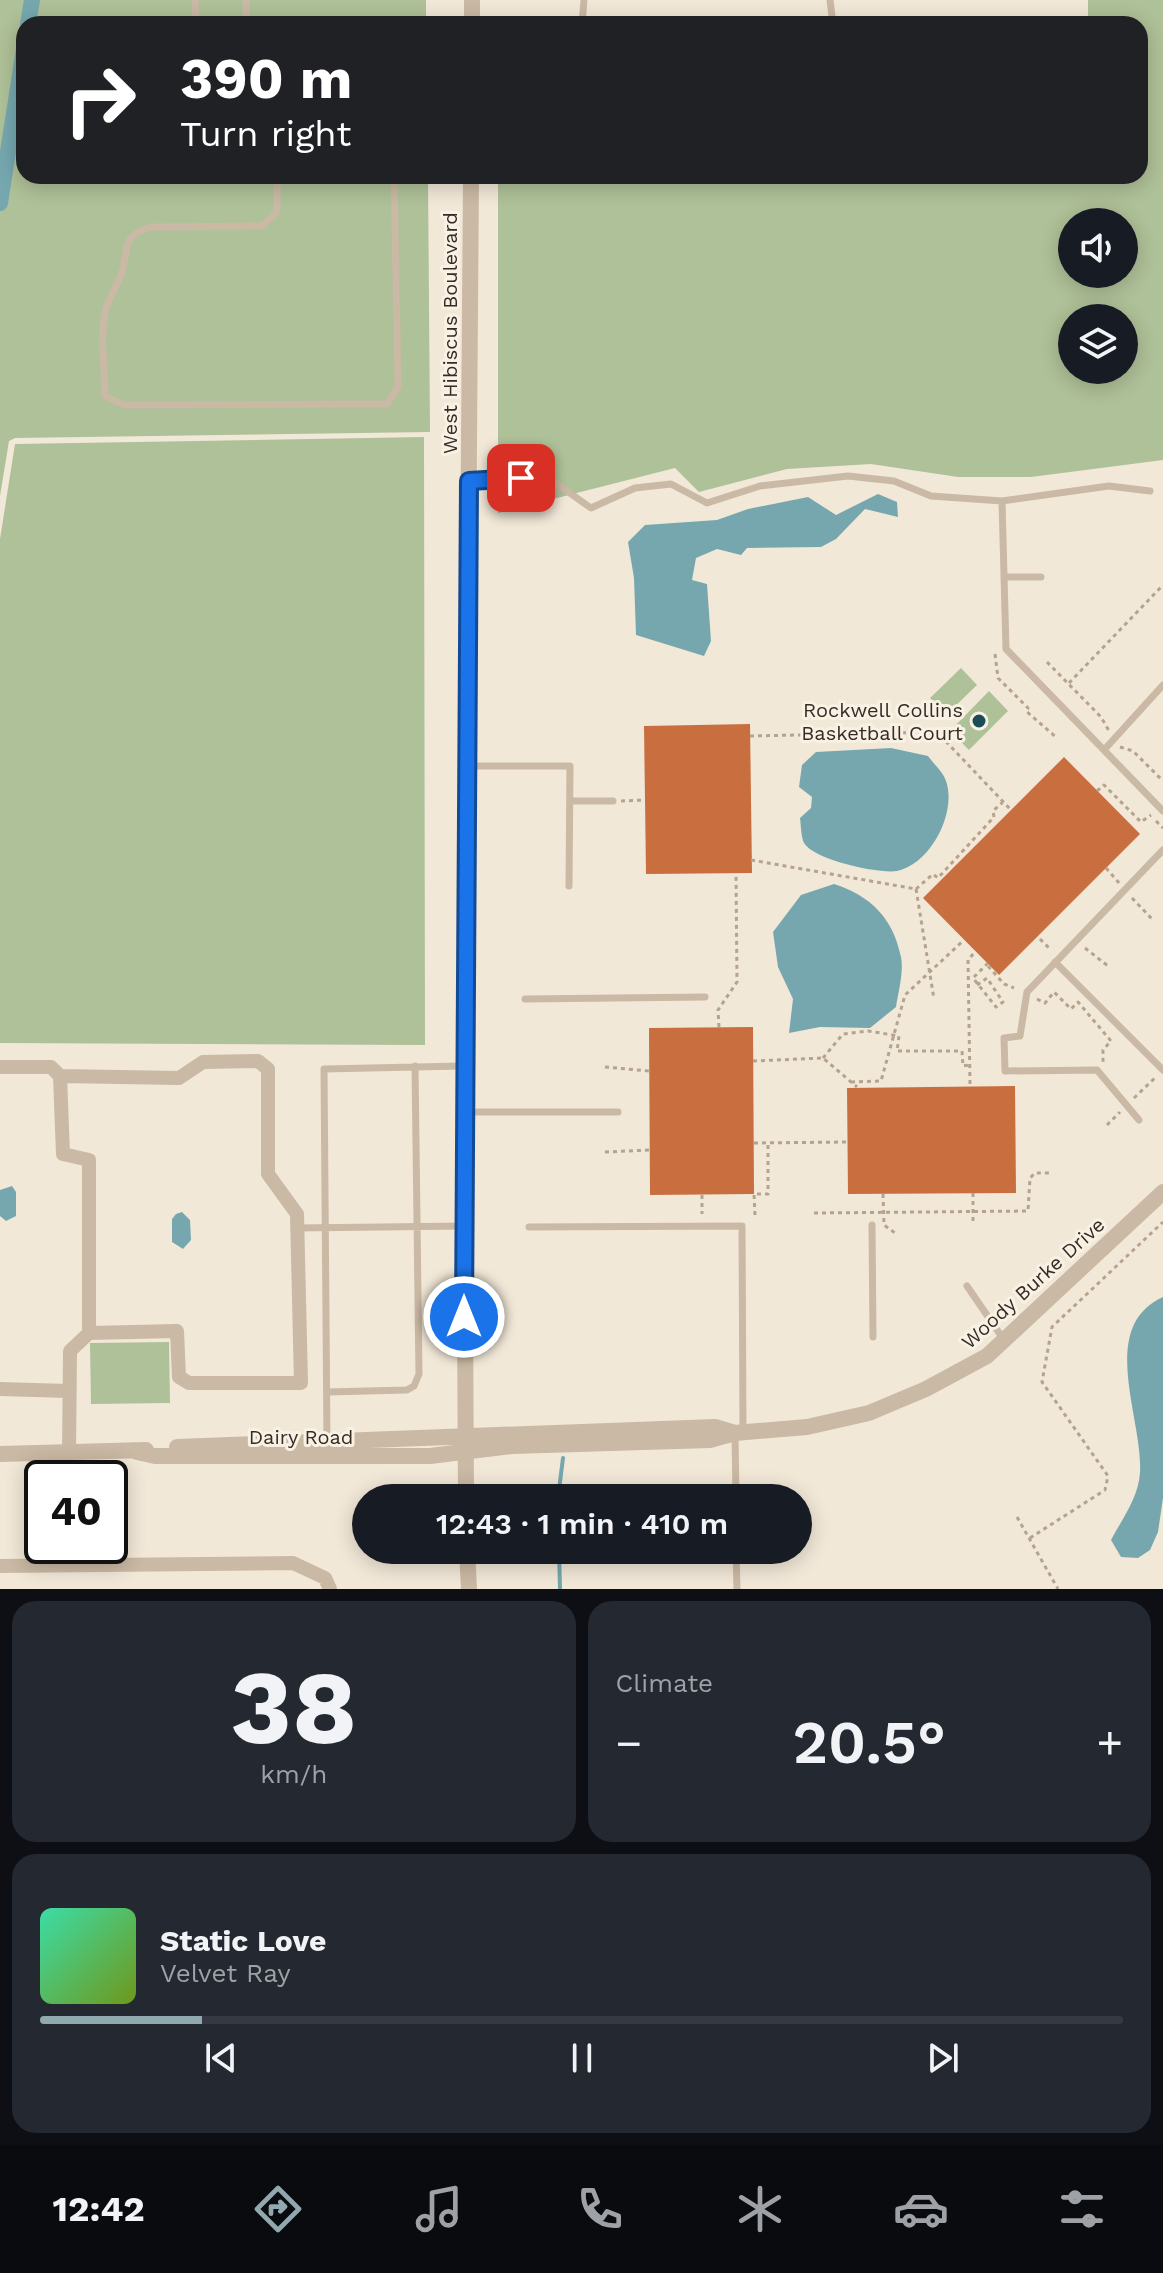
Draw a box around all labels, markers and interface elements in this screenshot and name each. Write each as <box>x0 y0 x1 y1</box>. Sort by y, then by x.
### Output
text: 390 m <box>180 46 352 112</box>
icon: right <box>48 48 152 152</box>
text: Turn right <box>180 113 351 155</box>
map controls <box>1058 208 1138 384</box>
button: sound <box>1058 208 1138 288</box>
street label: West Hibiscus Boulevard <box>438 212 462 454</box>
button: layers <box>1058 304 1138 384</box>
pin <box>487 444 555 512</box>
icon: arrive <box>499 456 543 500</box>
place label: Rockwell Collins Basketball Court <box>801 698 964 745</box>
marker: Rockwell Collins Basketball Court <box>970 712 988 730</box>
street label: Woody Burke Drive <box>956 1212 1110 1354</box>
position arrow <box>422 1275 506 1359</box>
street label: Dairy Road <box>249 1425 353 1449</box>
speed limit sign: 40 <box>24 1460 128 1564</box>
text: 12:43 · 1 min · 410 m <box>436 1506 728 1541</box>
text: 38 <box>230 1646 357 1768</box>
text: Climate <box>616 1668 713 1698</box>
text: 20.5° <box>793 1707 946 1778</box>
text: − <box>616 1717 642 1769</box>
text: + <box>1096 1717 1123 1769</box>
text: km/h <box>260 1759 327 1789</box>
text: Static Love <box>160 1923 326 1958</box>
text: Velvet Ray <box>160 1958 291 1988</box>
icon: previous <box>199 2036 243 2080</box>
icon: pause <box>560 2036 604 2080</box>
icon: next <box>921 2036 965 2080</box>
icon: directions <box>250 2181 306 2237</box>
icon: music <box>411 2181 467 2237</box>
icon: phone <box>572 2181 628 2237</box>
icon: climate <box>732 2181 788 2237</box>
icon: car <box>893 2181 949 2237</box>
icon: filters <box>1054 2181 1110 2237</box>
text: 12:42 <box>52 2188 145 2230</box>

